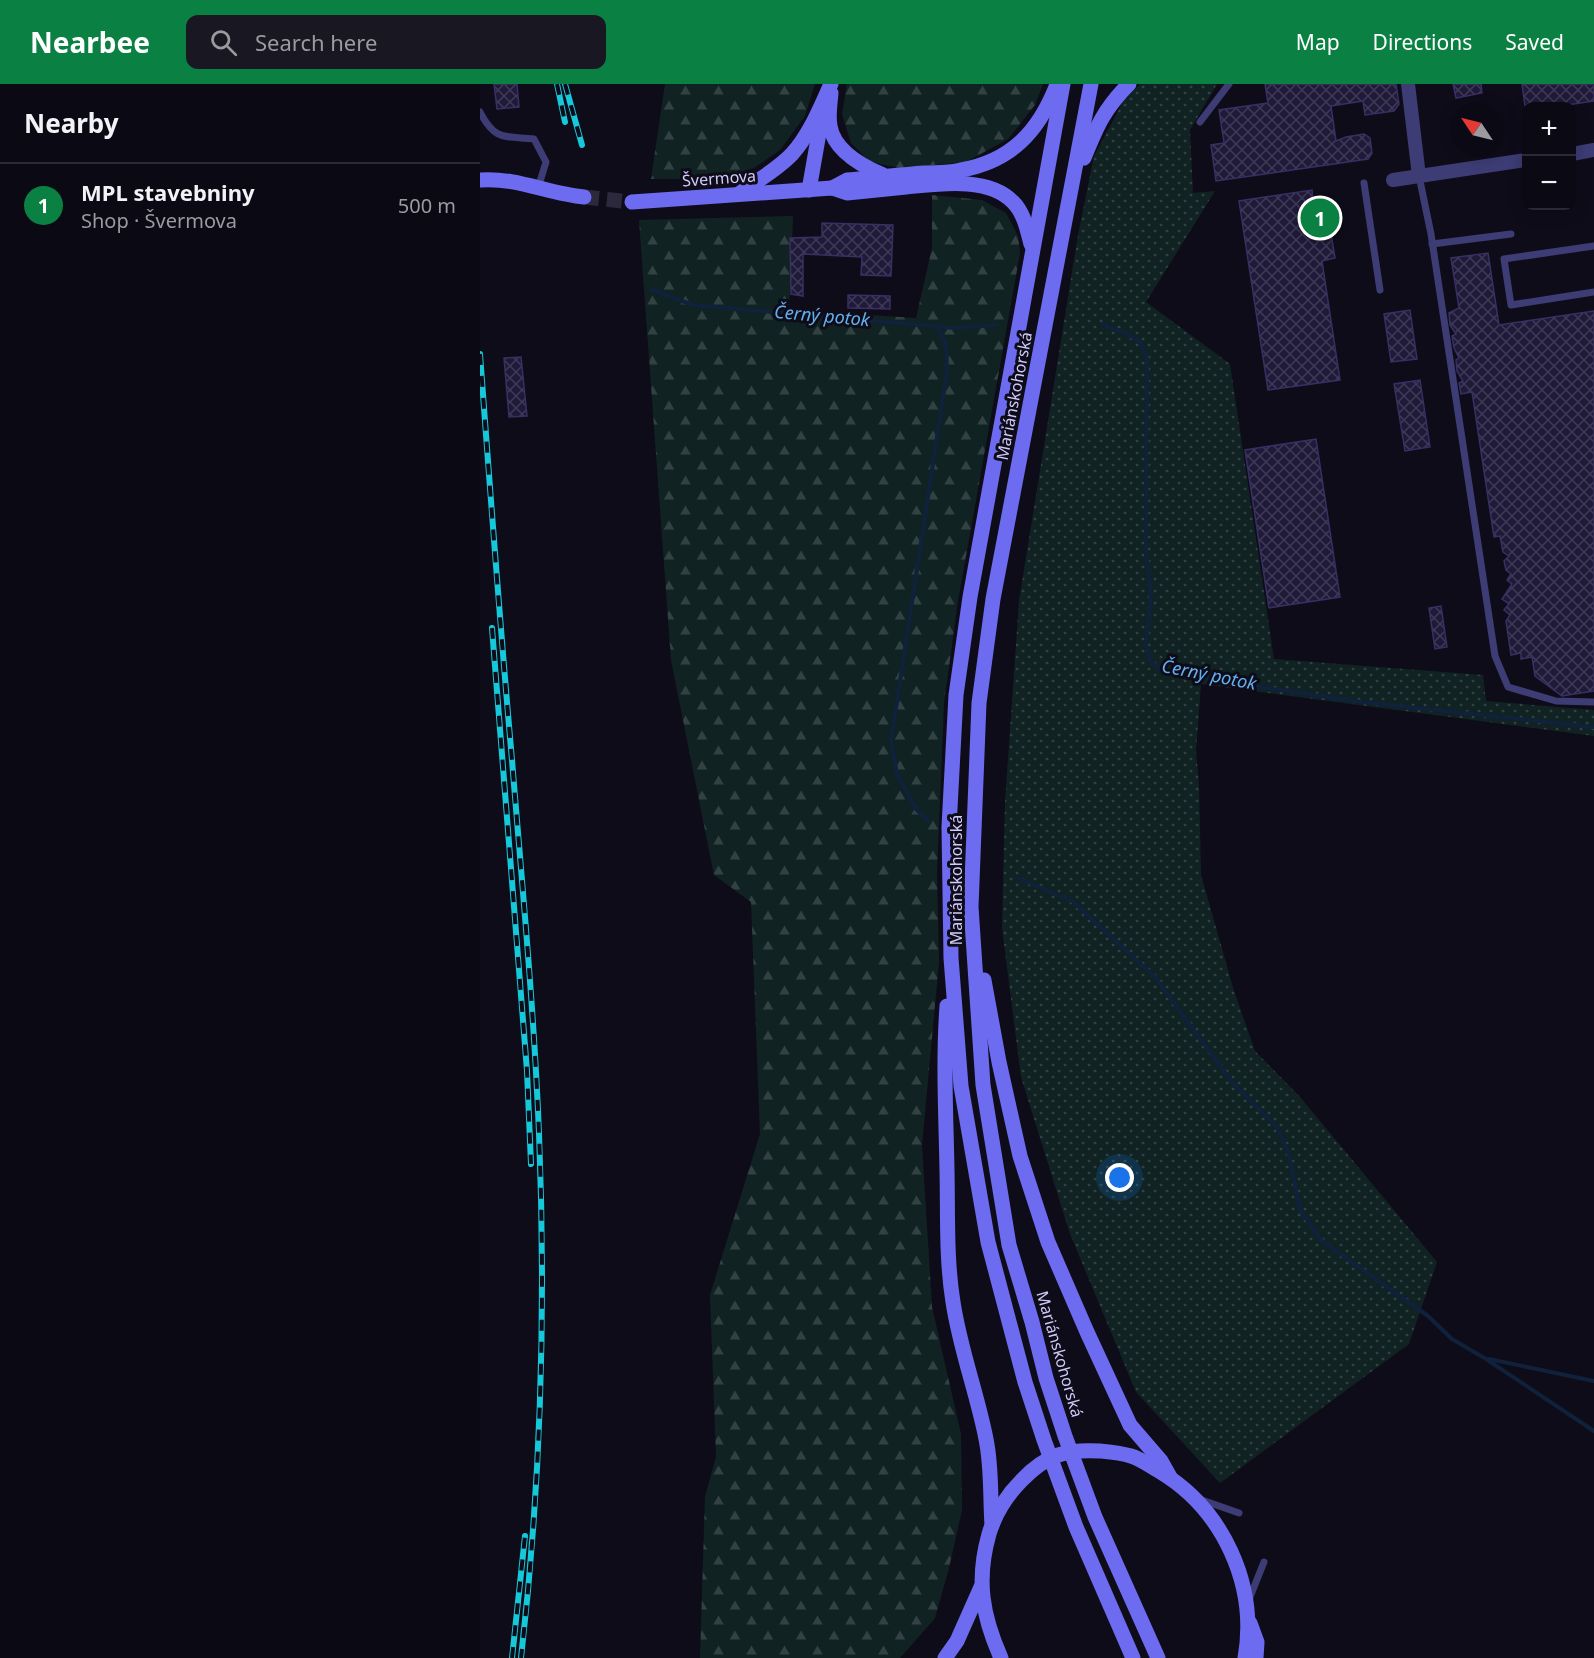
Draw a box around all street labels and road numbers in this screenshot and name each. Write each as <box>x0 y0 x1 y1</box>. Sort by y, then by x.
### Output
street label: Švermova <box>681 164 757 192</box>
street label: Mariánskohorská <box>991 330 1037 462</box>
street label: Mariánskohorská <box>945 815 967 945</box>
street label: Mariánskohorská <box>1031 1288 1089 1420</box>

